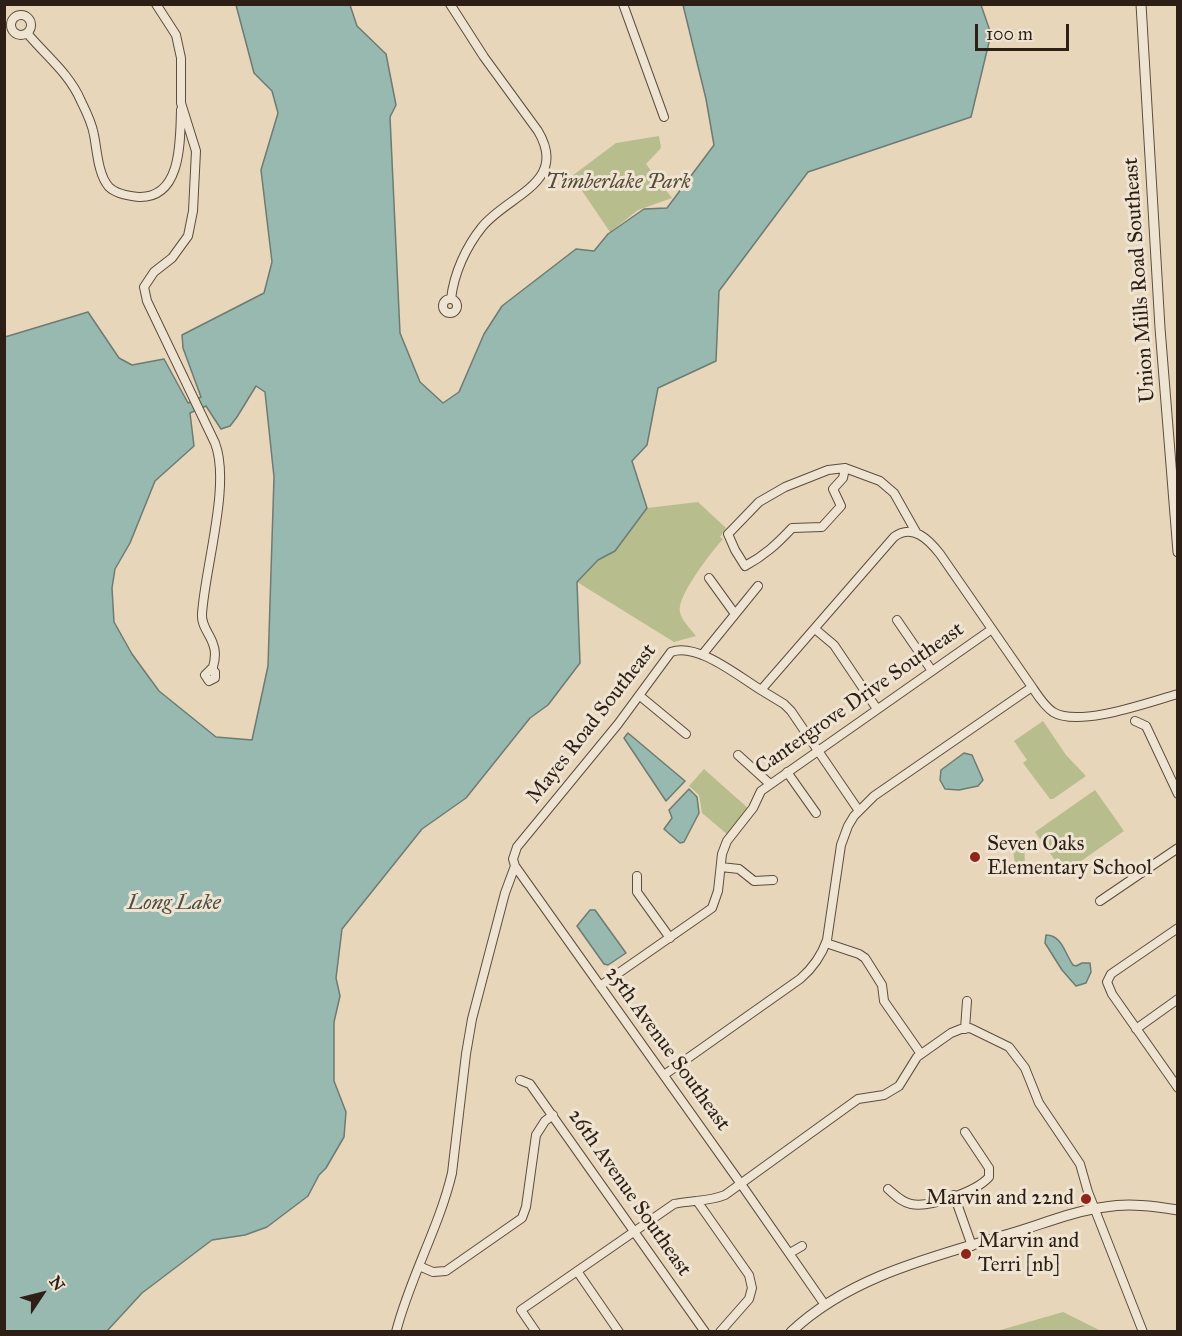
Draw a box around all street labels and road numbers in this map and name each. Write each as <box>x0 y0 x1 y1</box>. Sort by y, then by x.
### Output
street label: Union Mills Road Southeast <box>1119 157 1161 403</box>
street label: Cantergrove Drive Southeast <box>751 617 969 781</box>
street label: Mayes Road Southeast <box>522 639 662 809</box>
street label: 25th Avenue Southeast <box>599 962 735 1136</box>
street label: 26th Avenue Southeast <box>562 1105 696 1281</box>

